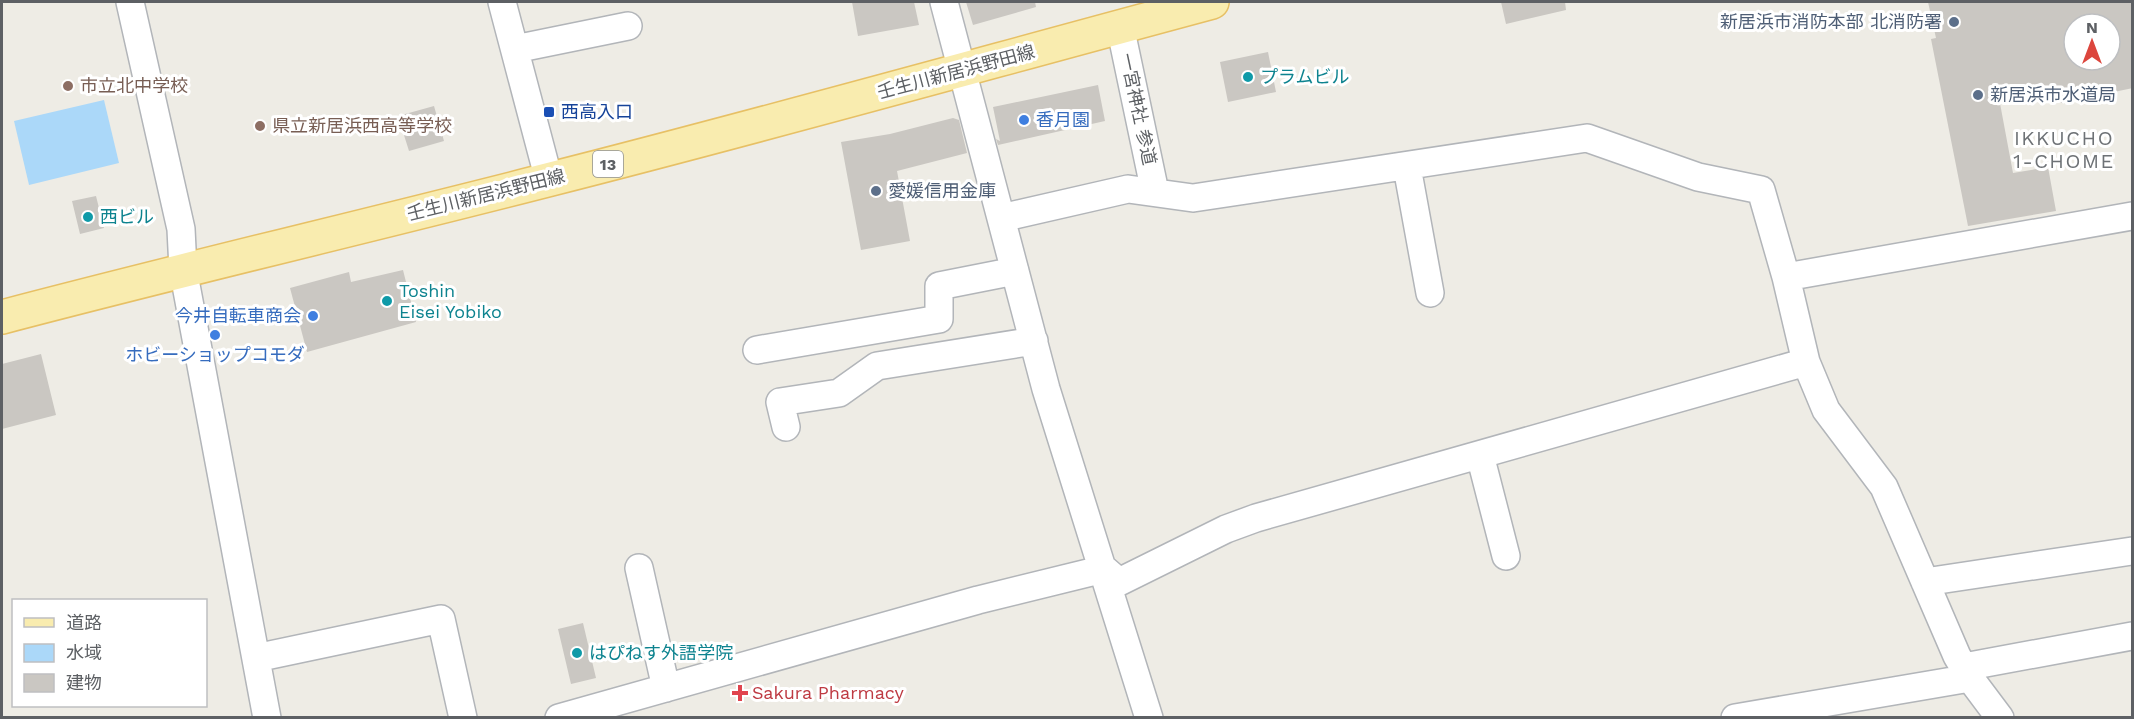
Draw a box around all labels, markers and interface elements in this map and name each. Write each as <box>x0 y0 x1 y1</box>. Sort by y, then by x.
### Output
place label: 新居浜市消防本部 北消防署 <box>1720 11 1942 32</box>
north arrow <box>2062 12 2122 72</box>
marker: 新居浜市消防本部 北消防署 <box>1947 15 1961 29</box>
text: N <box>2086 18 2098 37</box>
street label: 壬生川新居浜野田線 <box>875 40 1037 103</box>
street label: 一宮神社 参道 <box>1116 51 1161 167</box>
place label: プラムビル <box>1260 66 1349 87</box>
marker: プラムビル <box>1241 70 1255 84</box>
place label: 市立北中学校 <box>80 75 188 96</box>
marker: 市立北中学校 <box>61 79 75 93</box>
place label: 新居浜市水道局 <box>1990 84 2116 105</box>
marker: 新居浜市水道局 <box>1971 88 1985 102</box>
place label: 西高入口 <box>561 101 633 122</box>
marker: 西高入口 <box>542 105 556 119</box>
place label: 香月園 <box>1036 109 1090 130</box>
marker: 香月園 <box>1017 113 1031 127</box>
place label: 県立新居浜西高等学校 <box>272 115 452 136</box>
marker: 県立新居浜西高等学校 <box>253 119 267 133</box>
district label: IKKUCHO 1-CHOME <box>2013 126 2115 173</box>
road number: 13 <box>593 151 623 177</box>
street label: 壬生川新居浜野田線 <box>405 165 567 224</box>
place label: 愛媛信用金庫 <box>888 180 996 201</box>
marker: 愛媛信用金庫 <box>869 184 883 198</box>
place label: 西ビル <box>100 206 154 227</box>
marker: 西ビル <box>81 210 95 224</box>
place label: Toshin Eisei Yobiko <box>399 280 502 322</box>
marker: Toshin Eisei Yobiko <box>380 294 394 308</box>
place label: 今井自転車商会 <box>175 305 301 326</box>
marker: 今井自転車商会 <box>306 309 320 323</box>
marker: ホビーショップコモダ <box>208 328 222 342</box>
place label: ホビーショップコモダ <box>125 344 305 365</box>
legend <box>12 599 207 707</box>
text: 道路 <box>66 612 102 633</box>
text: 水域 <box>66 642 102 663</box>
place label: はぴねす外語学院 <box>589 642 733 663</box>
marker: はぴねす外語学院 <box>570 646 584 660</box>
text: 建物 <box>66 672 102 693</box>
place label: Sakura Pharmacy <box>752 682 905 703</box>
marker: Sakura Pharmacy <box>733 686 747 700</box>

